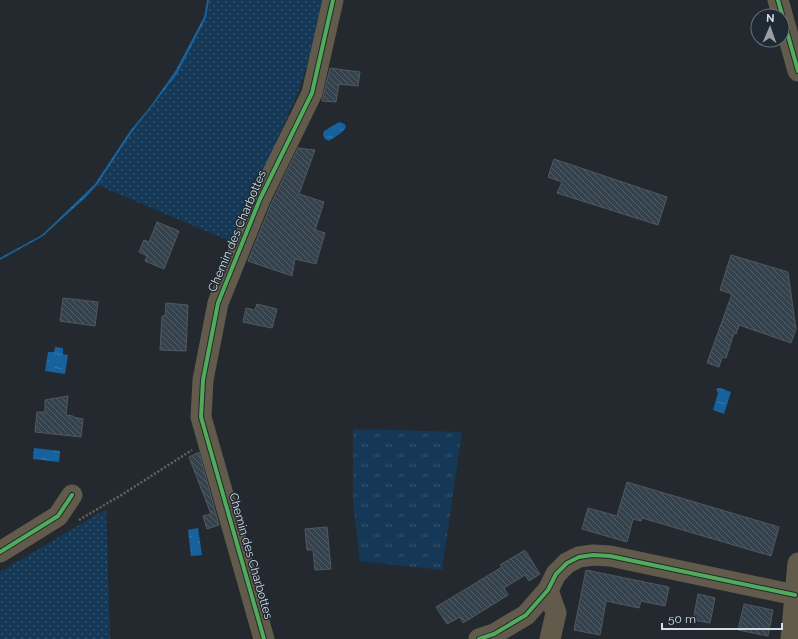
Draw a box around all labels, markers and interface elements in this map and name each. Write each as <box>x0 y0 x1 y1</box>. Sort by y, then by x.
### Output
north arrow <box>750 8 790 48</box>
text: N <box>766 12 775 25</box>
street label: Chemin des Charbottes <box>205 168 269 294</box>
street label: Chemin des Charbottes <box>226 491 276 621</box>
scale bar <box>662 605 782 631</box>
text: 50 m <box>668 612 696 626</box>

